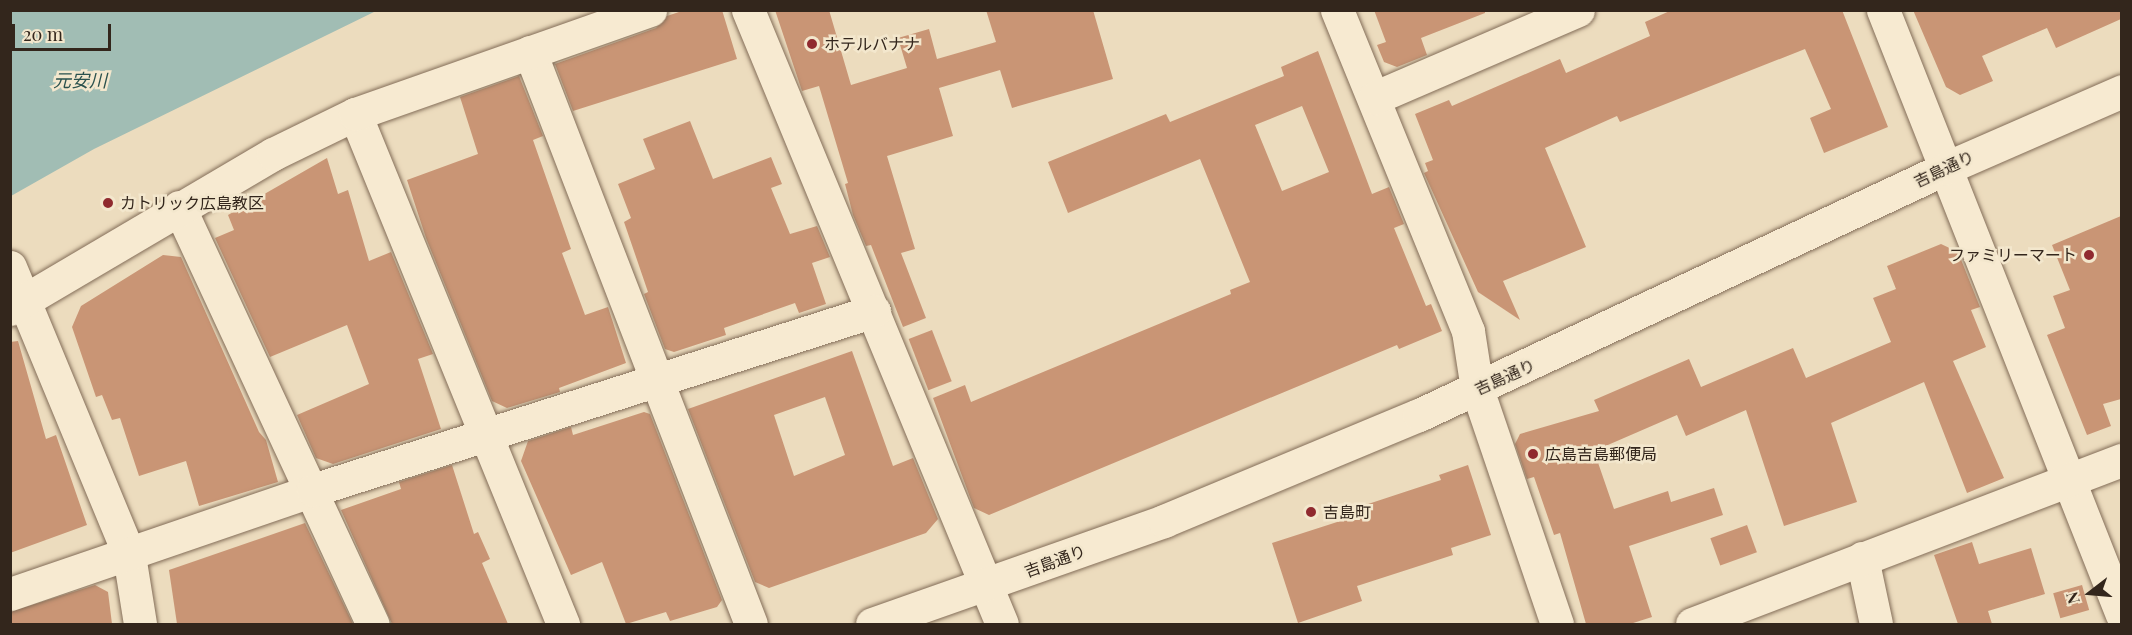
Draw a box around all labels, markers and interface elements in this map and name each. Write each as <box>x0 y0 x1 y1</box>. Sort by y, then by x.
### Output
scale bar <box>15 12 114 50</box>
text: 20 m <box>23 22 63 46</box>
place label: ホテルバナナ <box>824 34 920 54</box>
marker: ホテルバナナ <box>805 37 819 51</box>
water label: 元安川 <box>53 69 107 91</box>
street label: 吉島通り <box>1911 147 1977 191</box>
place label: カトリック広島教区 <box>120 193 264 213</box>
marker: カトリック広島教区 <box>101 196 115 210</box>
place label: ファミリーマート <box>1949 245 2077 265</box>
marker: ファミリーマート <box>2082 248 2096 262</box>
street label: 吉島通り <box>1472 355 1538 399</box>
place label: 広島吉島郵便局 <box>1545 444 1657 464</box>
marker: 広島吉島郵便局 <box>1526 447 1540 461</box>
place label: 吉島町 <box>1323 502 1371 522</box>
marker: 吉島町 <box>1304 505 1318 519</box>
street label: 吉島通り <box>1022 541 1088 581</box>
north arrow <box>2060 563 2120 623</box>
text: N <box>2061 590 2084 607</box>

